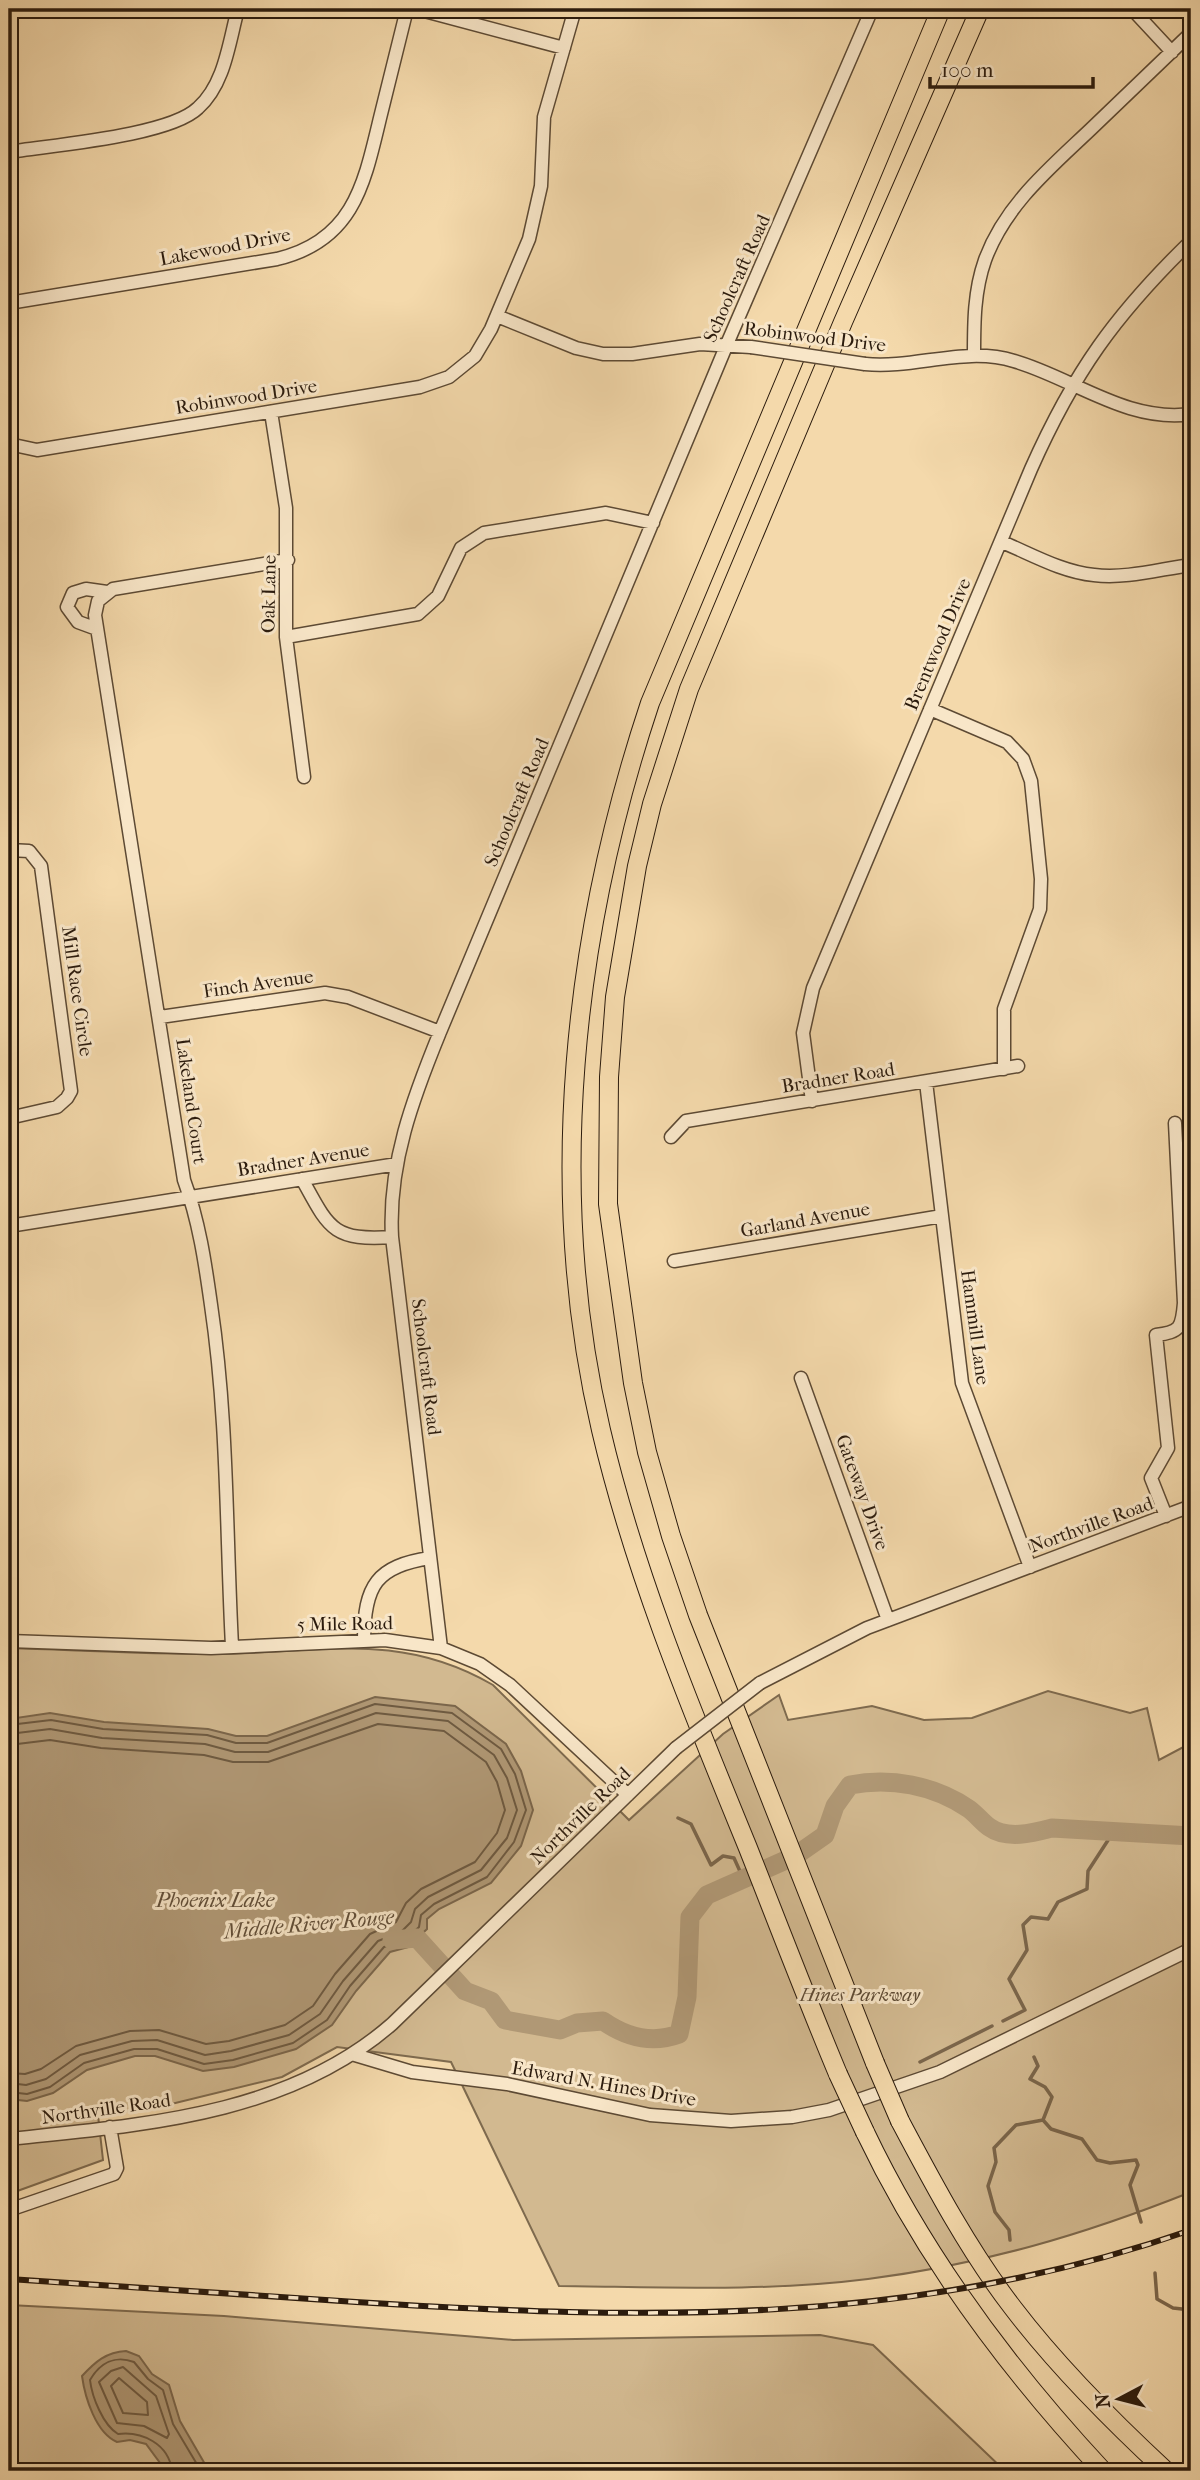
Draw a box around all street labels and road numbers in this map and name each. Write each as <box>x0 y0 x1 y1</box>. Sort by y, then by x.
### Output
street label: Schoolcraft Road <box>699 210 775 346</box>
street label: Lakewood Drive <box>158 224 293 270</box>
street label: Robinwood Drive <box>743 317 887 357</box>
street label: Robinwood Drive <box>174 375 319 419</box>
street label: Oak Lane <box>257 555 281 633</box>
street label: Brentwood Drive <box>900 575 976 714</box>
street label: Schoolcraft Road <box>480 734 554 870</box>
street label: Mill Race Circle <box>57 925 97 1058</box>
street label: Finch Avenue <box>202 965 315 1003</box>
street label: Lakeland Court <box>171 1037 211 1166</box>
street label: Bradner Road <box>780 1058 897 1098</box>
street label: Bradner Avenue <box>236 1139 371 1181</box>
street label: Garland Avenue <box>739 1198 872 1242</box>
street label: Hammill Lane <box>956 1268 994 1386</box>
street label: Schoolcraft Road <box>407 1297 445 1437</box>
street label: Gateway Drive <box>831 1432 893 1553</box>
street label: Northville Road <box>1026 1492 1157 1558</box>
street label: 5 Mile Road <box>297 1612 394 1636</box>
street label: Northville Road <box>526 1762 636 1869</box>
street label: Edward N. Hines Drive <box>510 2057 698 2111</box>
street label: Northville Road <box>40 2089 173 2129</box>

